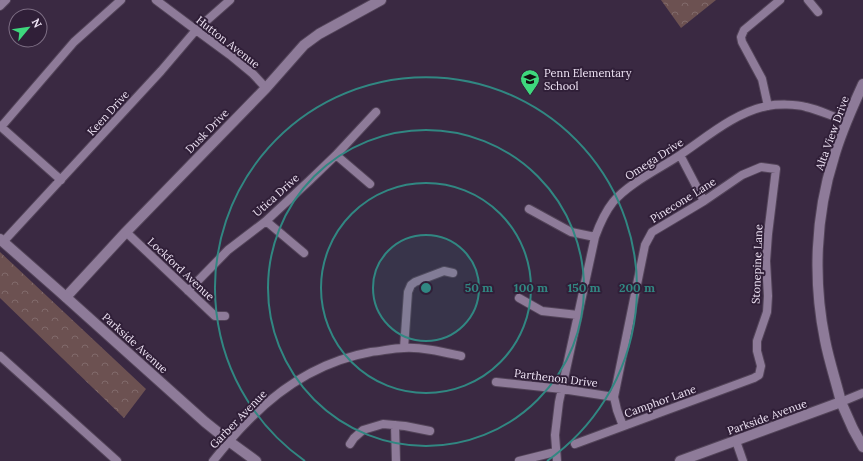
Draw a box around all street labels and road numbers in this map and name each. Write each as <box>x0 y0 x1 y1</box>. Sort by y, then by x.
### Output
street label: Hutton Avenue <box>193 13 263 71</box>
street label: Keen Drive <box>84 87 132 139</box>
street label: Alta View Drive <box>812 94 852 173</box>
street label: Dusk Drive <box>182 106 232 156</box>
street label: Omega Drive <box>622 135 686 183</box>
street label: Utica Drive <box>250 171 302 219</box>
street label: Pinecone Lane <box>647 174 719 226</box>
street label: Stonepine Lane <box>749 224 765 304</box>
street label: Lockford Avenue <box>145 235 217 304</box>
street label: Parkside Avenue <box>99 310 171 376</box>
street label: Parthenon Drive <box>513 366 599 390</box>
street label: Camphor Lane <box>622 382 698 420</box>
street label: Garber Avenue <box>207 387 269 451</box>
street label: Parkside Avenue <box>725 396 809 438</box>

